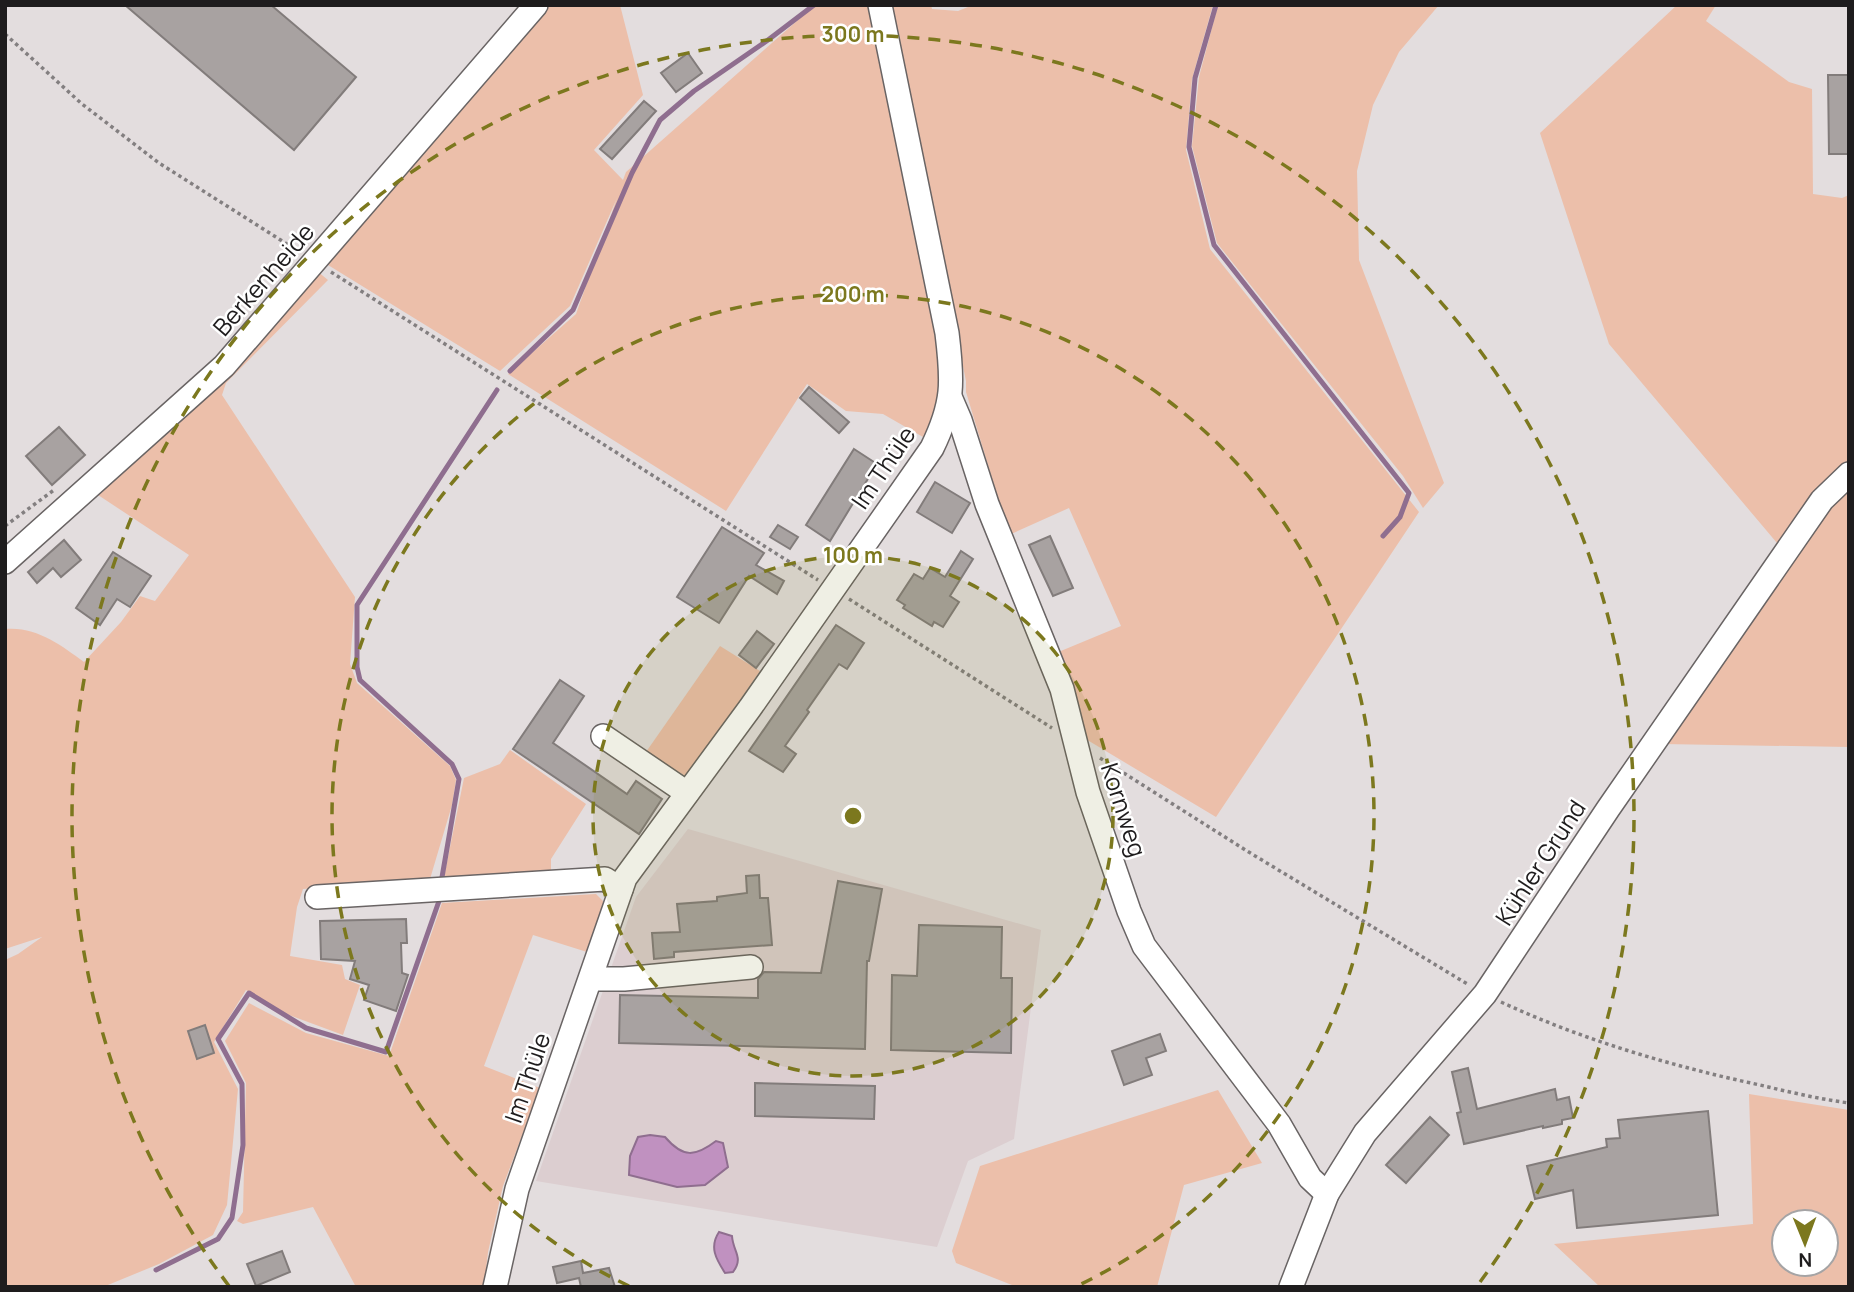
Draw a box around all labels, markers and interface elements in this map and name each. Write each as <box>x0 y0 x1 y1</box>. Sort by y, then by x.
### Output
text: 300 m <box>822 20 884 48</box>
street label: Berkenheide <box>205 216 321 342</box>
text: 200 m <box>821 280 885 308</box>
street label: Im Thüle <box>843 419 922 515</box>
text: 100 m <box>823 541 883 569</box>
street label: Kornweg <box>1094 759 1155 861</box>
street label: Kühler Grund <box>1487 793 1593 931</box>
centre of rings <box>841 804 865 828</box>
street label: Im Thüle <box>496 1028 557 1127</box>
north arrow <box>1770 1208 1840 1278</box>
text: N <box>1798 1247 1812 1273</box>

